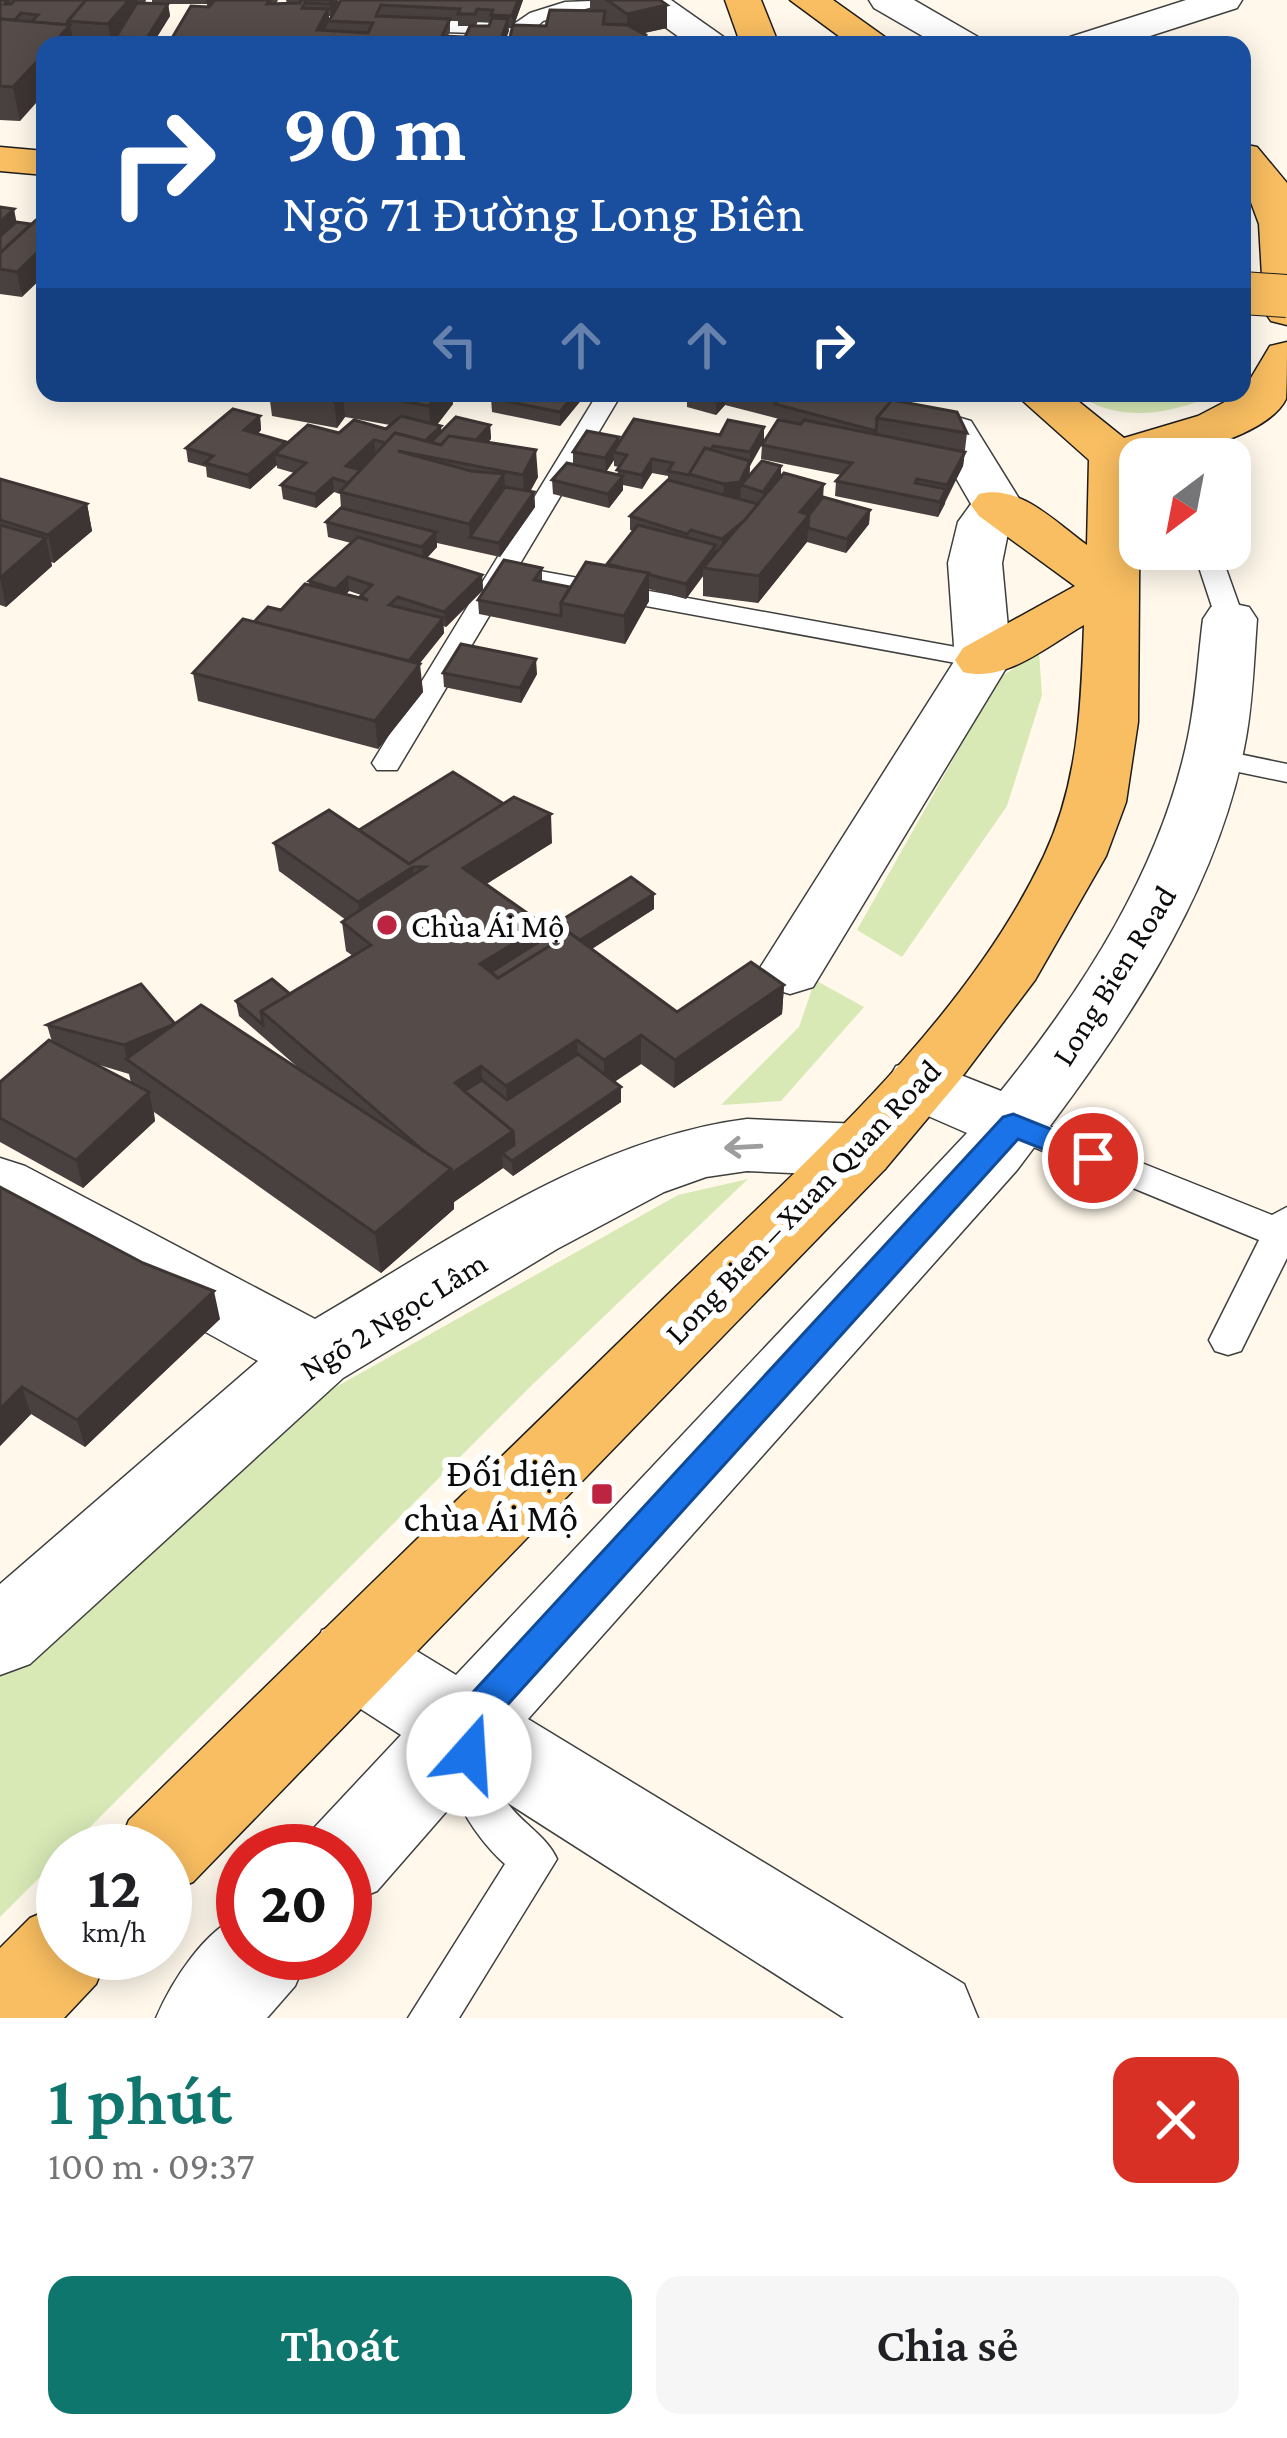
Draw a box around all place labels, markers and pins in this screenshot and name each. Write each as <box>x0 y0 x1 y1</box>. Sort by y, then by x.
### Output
place label: Chùa Ái Mộ <box>411 907 565 944</box>
marker: Chùa Ái Mộ <box>374 912 400 938</box>
pin <box>1042 1107 1144 1209</box>
place label: Đối diện chùa Ái Mộ <box>404 1451 578 1539</box>
marker: Đối diện chùa Ái Mộ <box>589 1481 615 1507</box>

